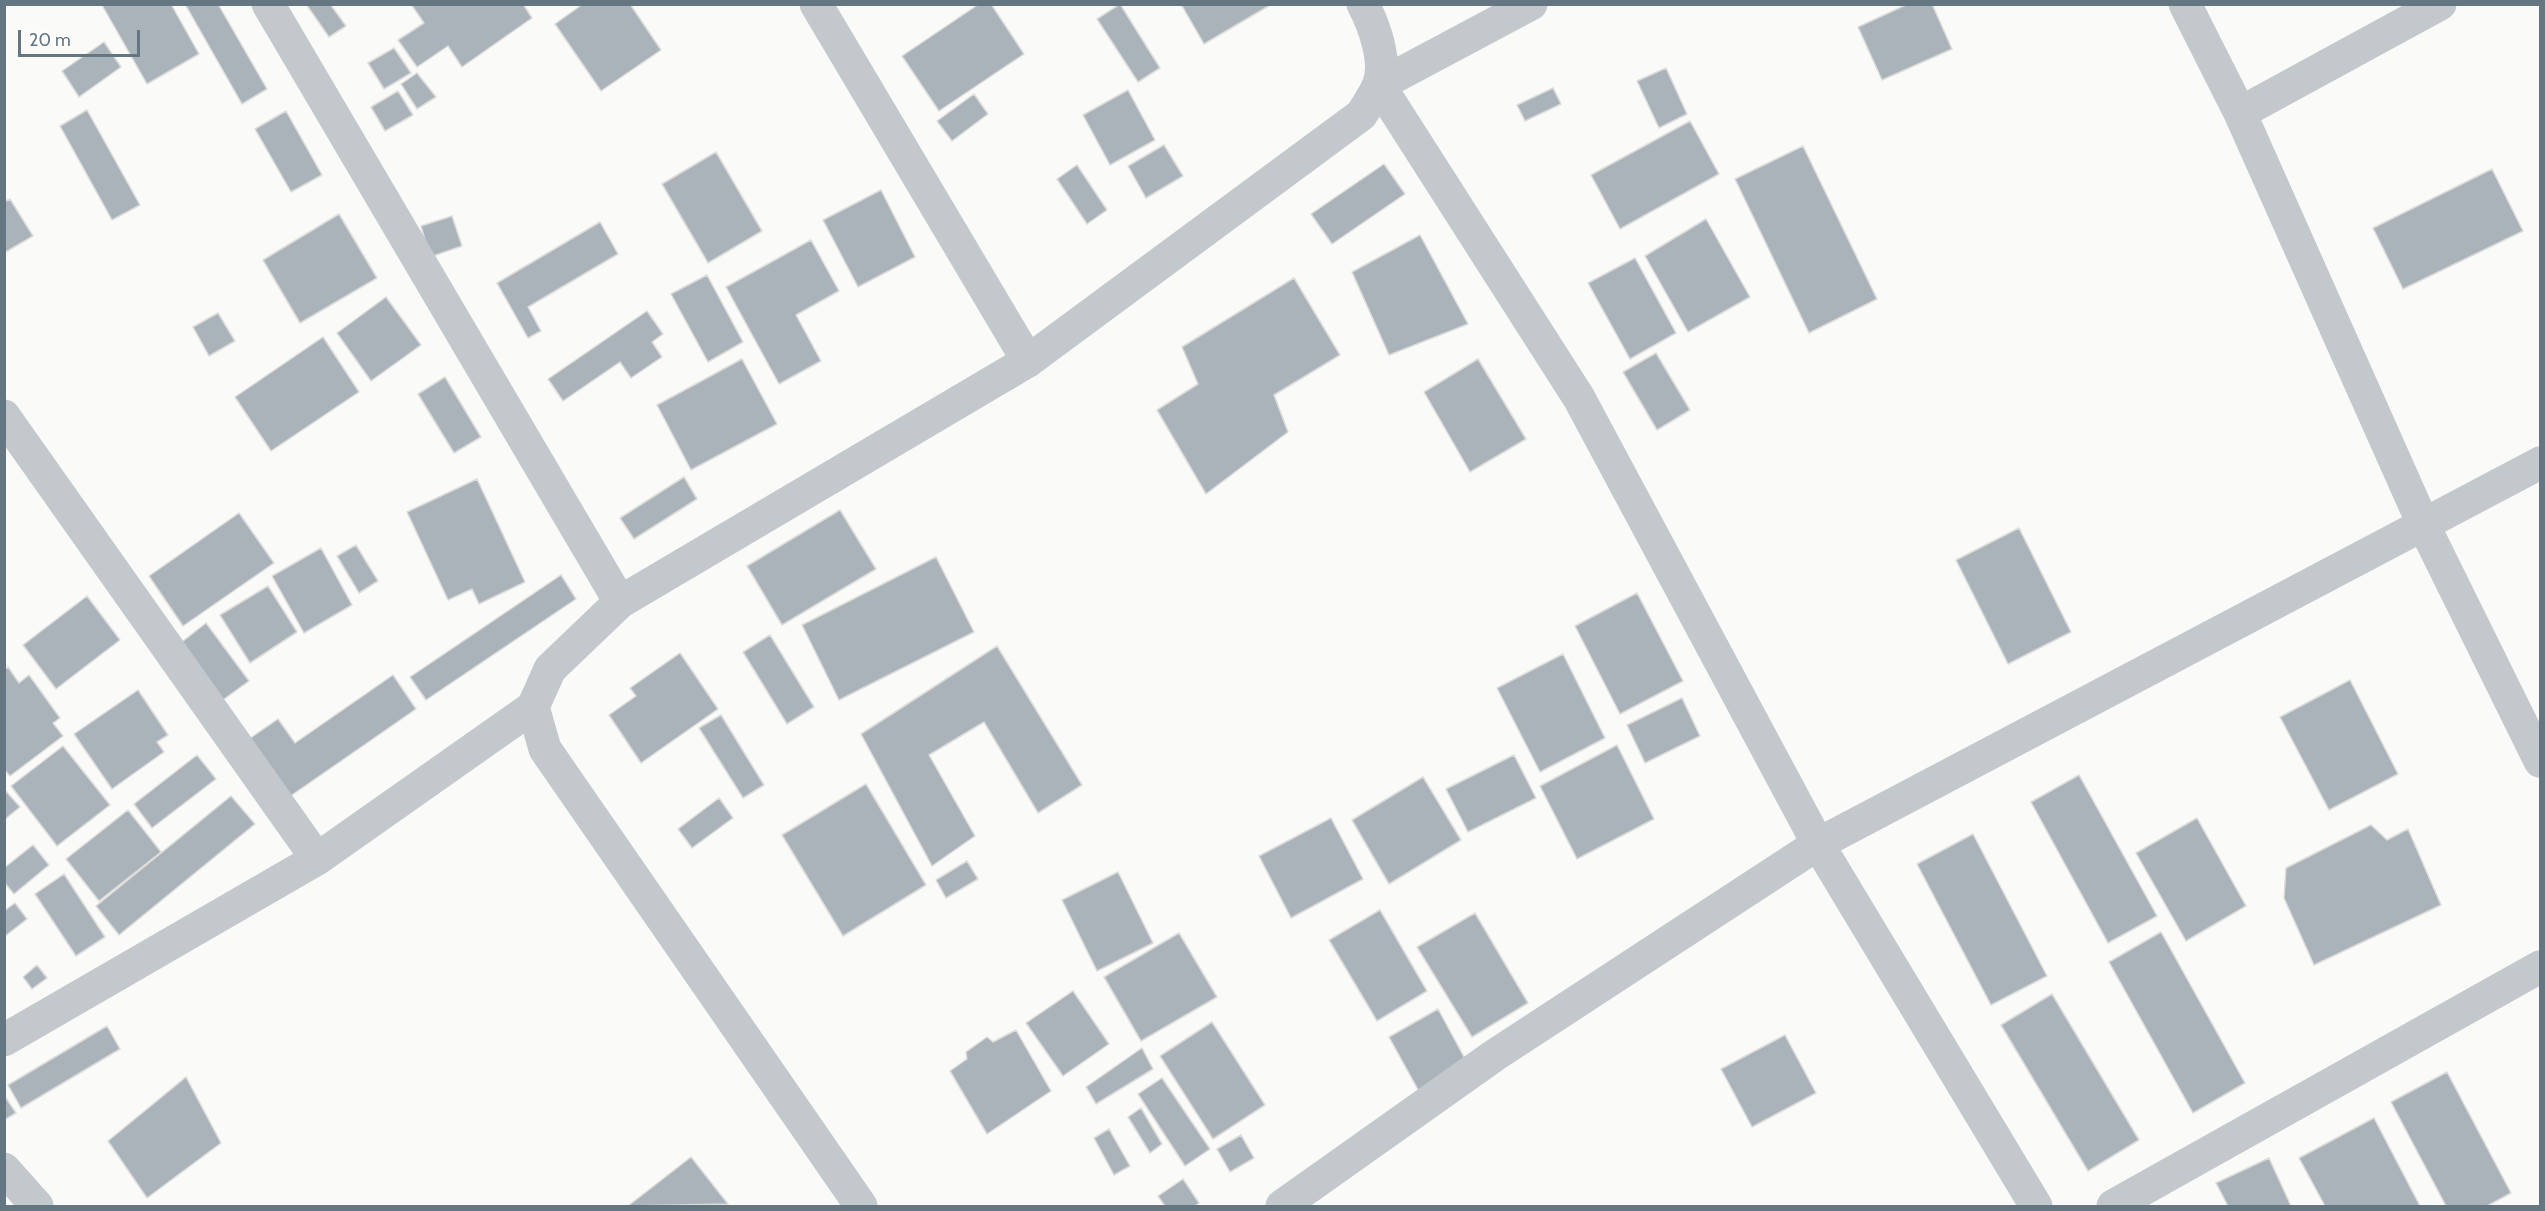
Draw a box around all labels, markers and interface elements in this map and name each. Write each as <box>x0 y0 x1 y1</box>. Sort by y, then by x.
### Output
scale bar <box>21 18 142 56</box>
text: 20 m <box>29 29 71 51</box>

